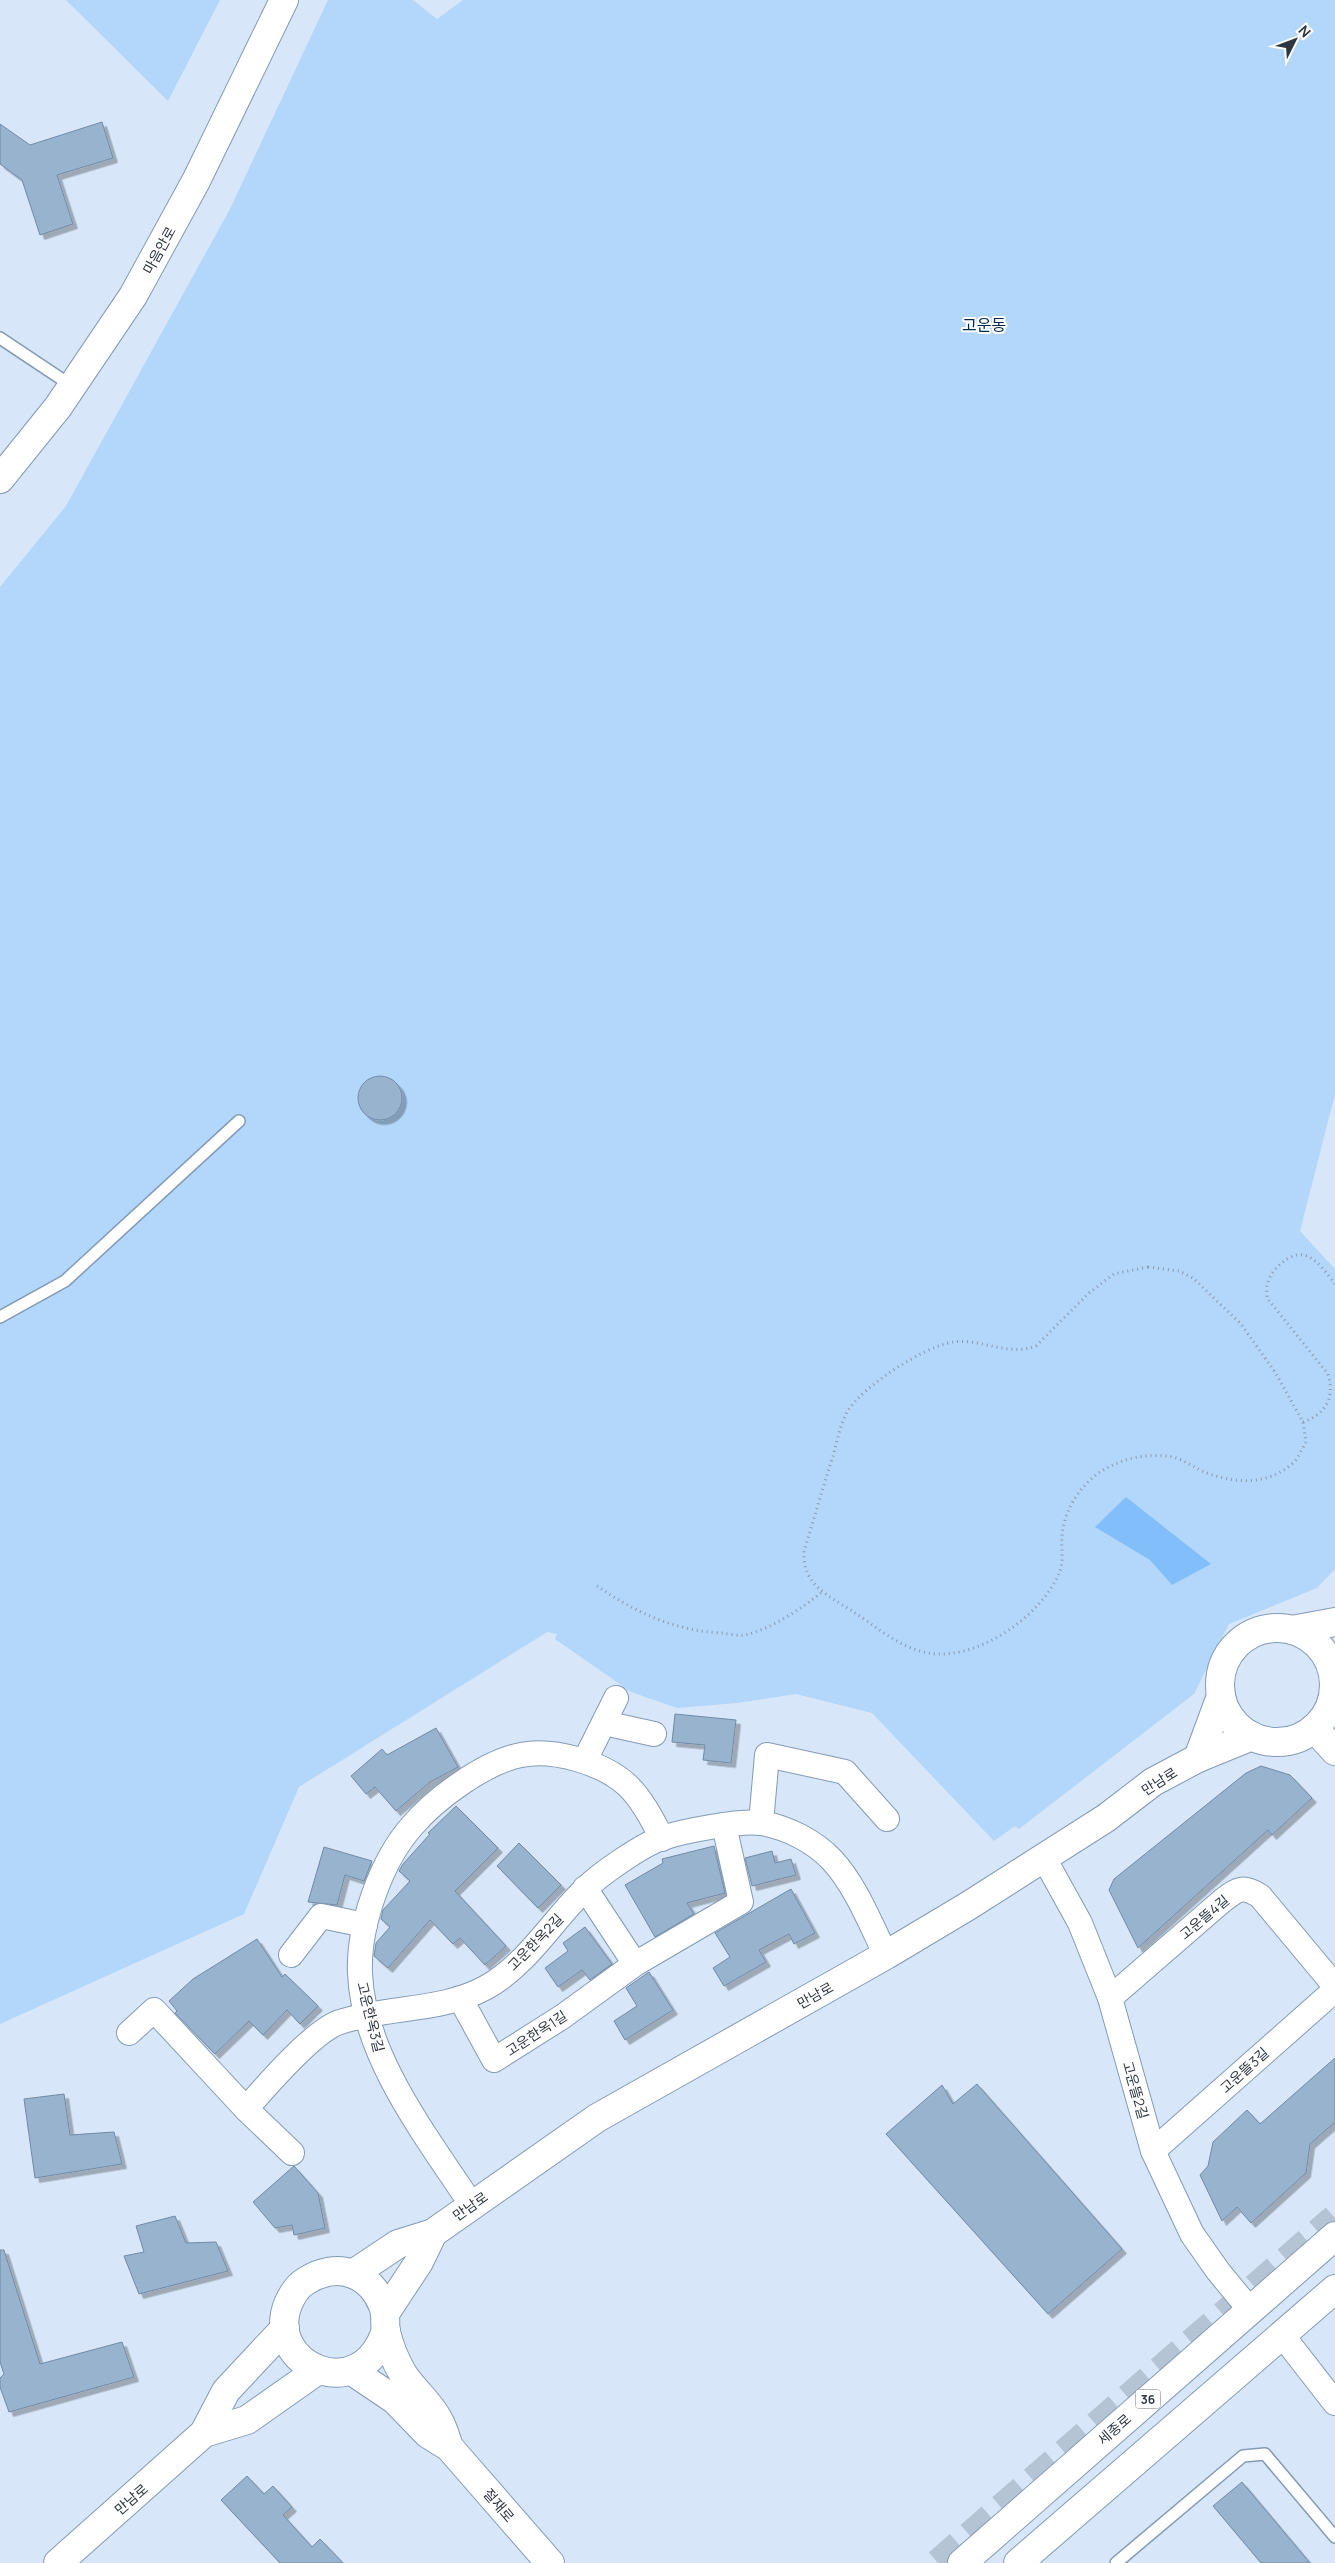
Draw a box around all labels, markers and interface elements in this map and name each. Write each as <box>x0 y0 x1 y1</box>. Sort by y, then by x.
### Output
north arrow <box>1270 15 1320 65</box>
text: N <box>1295 21 1315 41</box>
street label: 마음안로 <box>138 223 180 277</box>
district label: 고운동 <box>962 314 1006 336</box>
street label: 만남로 <box>1138 1763 1181 1799</box>
street label: 고운뜰4길 <box>1175 1891 1233 1943</box>
street label: 고운한옥2길 <box>503 1909 567 1975</box>
street label: 만남로 <box>793 1977 837 2013</box>
street label: 고운한옥3길 <box>353 1980 389 2054</box>
street label: 고운한옥1길 <box>502 2006 570 2060</box>
street label: 고운뜰3길 <box>1216 2043 1272 2097</box>
street label: 고운뜰2길 <box>1119 2059 1153 2121</box>
street label: 만남로 <box>449 2187 491 2225</box>
road number: 36 <box>1136 2390 1160 2408</box>
street label: 세종로 <box>1093 2409 1135 2449</box>
street label: 만남로 <box>110 2479 152 2519</box>
street label: 절재로 <box>479 2484 519 2526</box>

